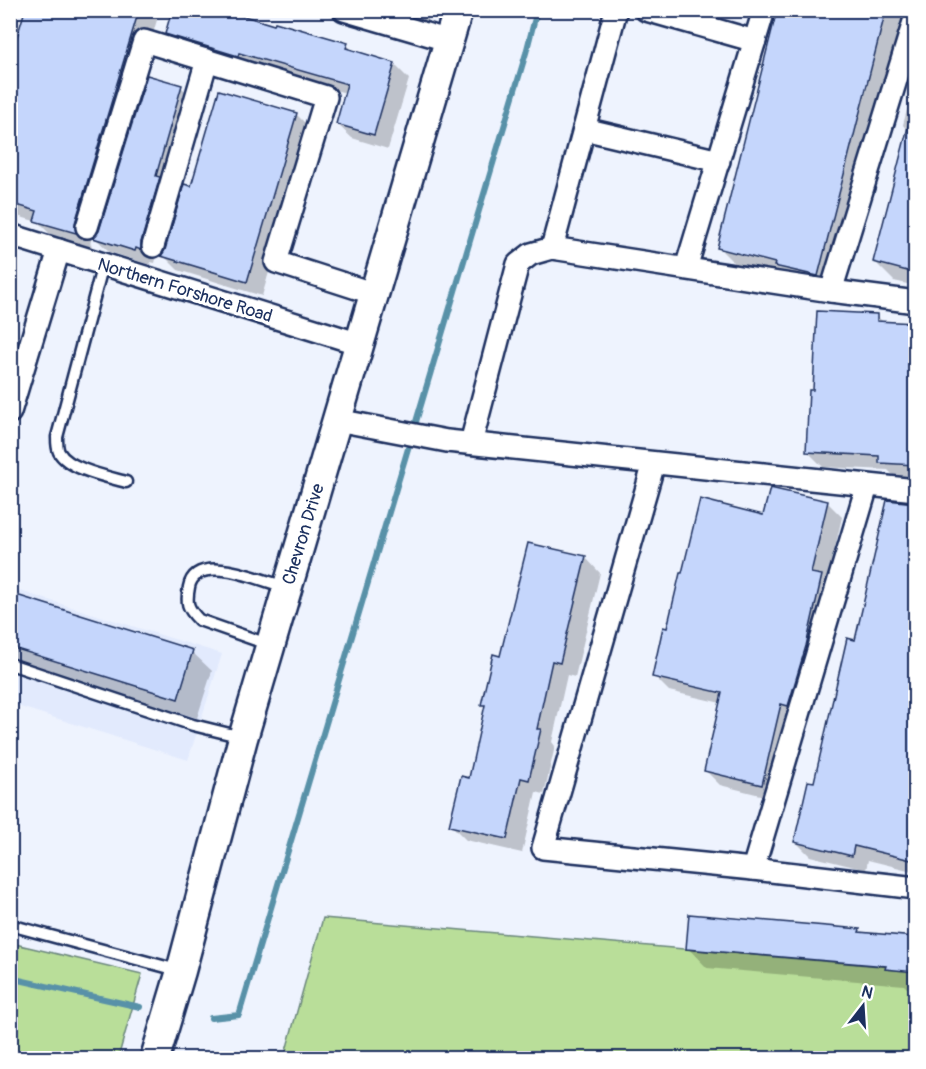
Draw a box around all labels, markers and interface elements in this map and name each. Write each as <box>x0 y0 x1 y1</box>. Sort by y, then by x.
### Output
street label: Northern Forshore Road <box>95 253 275 328</box>
street label: Chevron Drive <box>277 481 330 588</box>
north arrow <box>833 976 893 1036</box>
text: N <box>859 981 875 1004</box>

